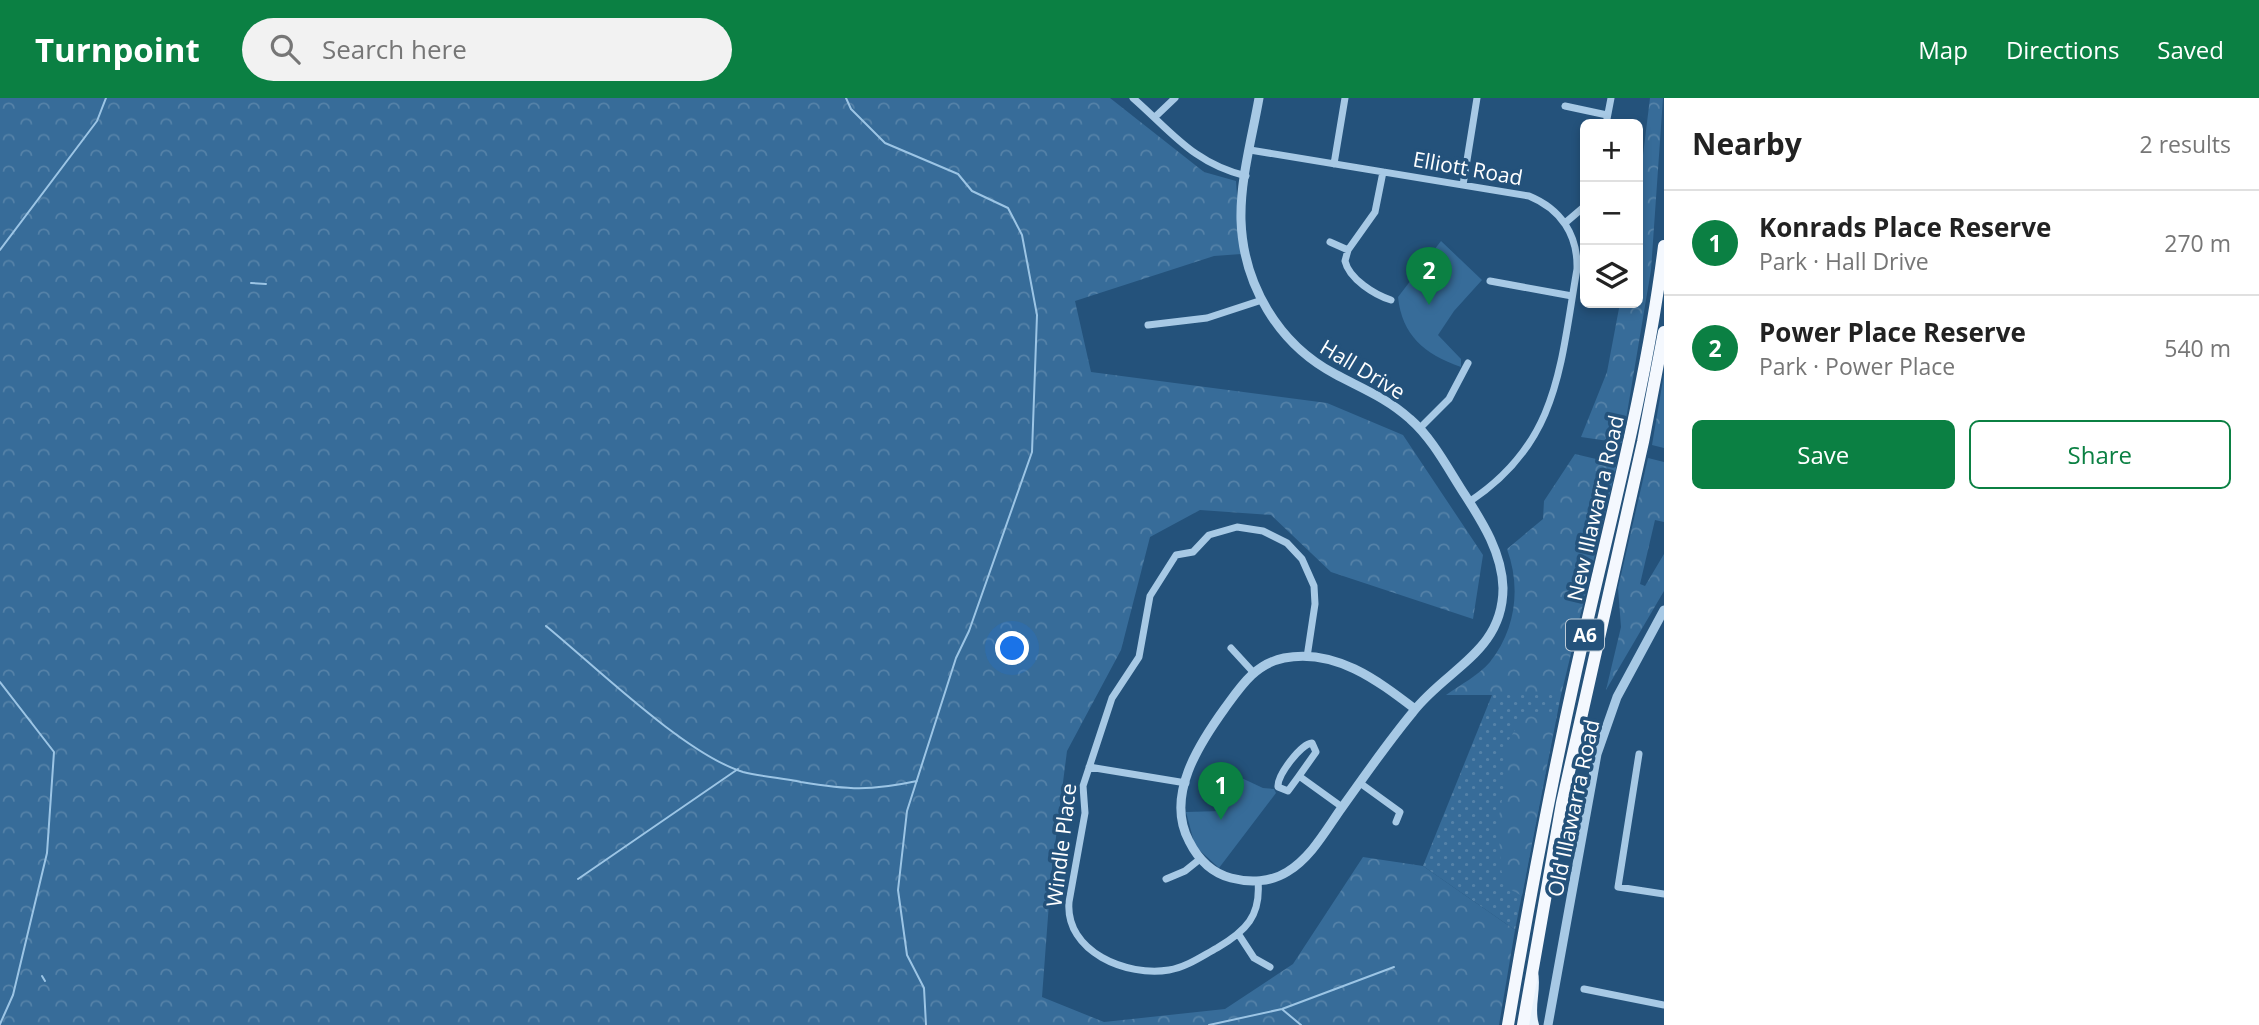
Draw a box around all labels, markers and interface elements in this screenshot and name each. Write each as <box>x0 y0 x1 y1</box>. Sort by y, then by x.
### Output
search box <box>242 18 732 81</box>
text: Turnpoint <box>35 27 200 72</box>
icon: search <box>266 30 304 68</box>
text: Search here <box>322 31 467 67</box>
text: Map <box>1918 33 1968 66</box>
text: Directions <box>2006 33 2119 66</box>
text: Saved <box>2157 33 2224 66</box>
map controls <box>1580 119 1643 308</box>
button: + <box>1580 119 1643 182</box>
text: Nearby <box>1692 123 1802 164</box>
text: 2 results <box>2140 128 2231 160</box>
street label: Elliott Road <box>1411 145 1525 191</box>
button: − <box>1580 182 1643 245</box>
text: Konrads Place Reserve <box>1759 209 2051 245</box>
text: 1 <box>1708 227 1722 259</box>
text: 270 m <box>2164 227 2231 259</box>
button: layers <box>1580 245 1643 308</box>
text: Park · Hall Drive <box>1759 245 1929 277</box>
pin: 2 <box>1406 247 1452 305</box>
text: Power Place Reserve <box>1759 314 2026 350</box>
text: 2 <box>1708 332 1722 364</box>
text: 540 m <box>2164 332 2231 364</box>
street label: Hall Drive <box>1315 333 1411 405</box>
text: Park · Power Place <box>1759 350 1955 382</box>
street label: New Illawarra Road <box>1560 412 1630 604</box>
button: Save <box>1692 420 1955 489</box>
button: Share <box>1969 420 2231 489</box>
road number: A6 <box>1566 620 1604 650</box>
your location <box>995 631 1029 665</box>
street label: Old Illawarra Road <box>1541 717 1605 899</box>
pin: 1 <box>1198 762 1244 820</box>
street label: Windle Place <box>1040 782 1082 908</box>

